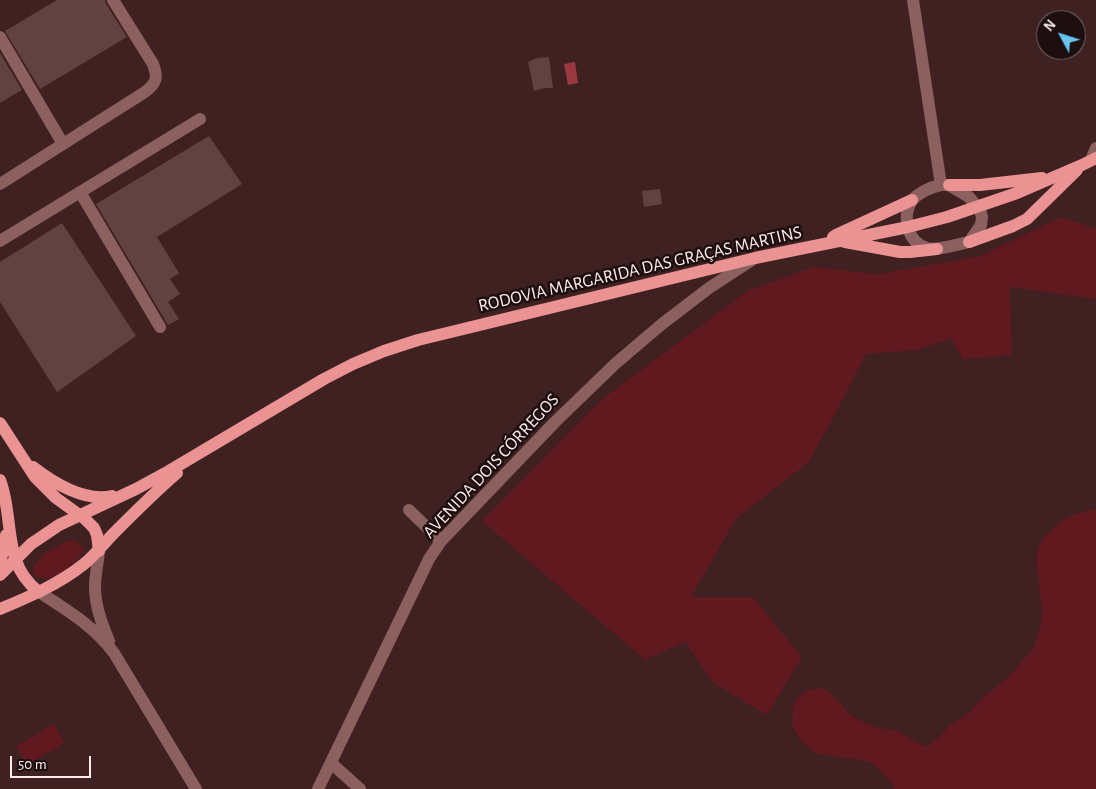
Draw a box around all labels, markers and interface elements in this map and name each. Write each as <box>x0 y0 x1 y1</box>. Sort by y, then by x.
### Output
north arrow <box>1036 10 1086 60</box>
text: N <box>1042 18 1059 34</box>
street label: RODOVIA MARGARIDA DAS GRAÇAS MARTINS <box>476 221 804 317</box>
street label: AVENIDA DOIS CÓRREGOS <box>418 389 564 543</box>
scale bar <box>12 746 94 778</box>
text: 50 m <box>18 757 47 772</box>

